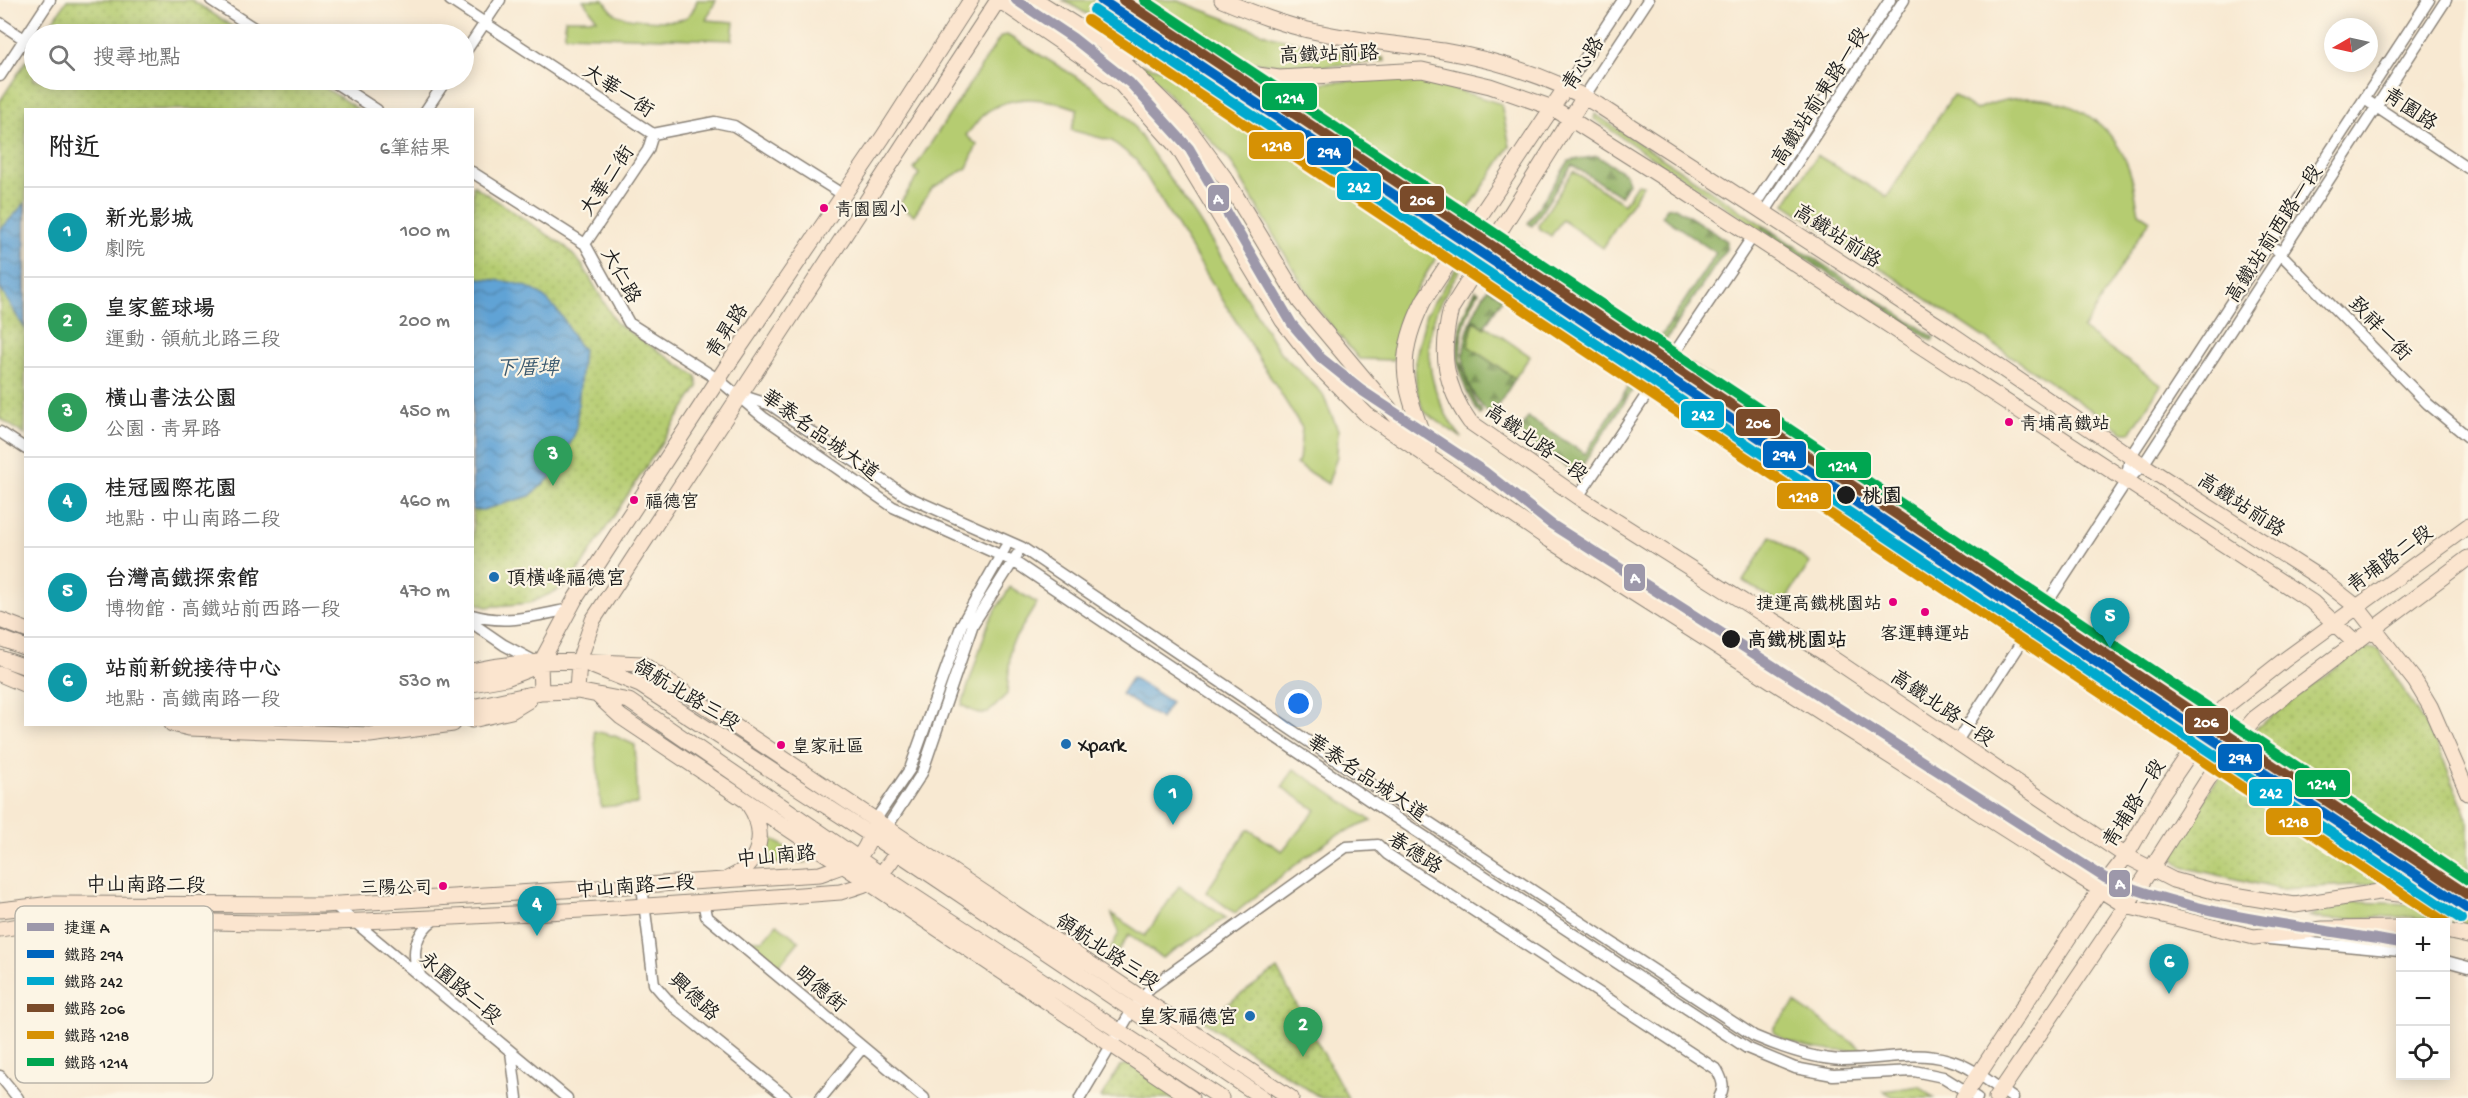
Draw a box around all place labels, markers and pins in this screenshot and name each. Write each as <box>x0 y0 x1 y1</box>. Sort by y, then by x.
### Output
place label: 青園國小 <box>835 200 907 222</box>
marker: 青園國小 <box>818 202 830 214</box>
place label: 青埔高鐵站 <box>2020 414 2110 436</box>
marker: 青埔高鐵站 <box>2003 416 2015 428</box>
pin: 3 <box>534 436 572 486</box>
marker: 桃園 <box>1835 484 1857 506</box>
place label: 桃園 <box>1862 486 1902 510</box>
place label: 福德宮 <box>645 492 699 514</box>
marker: 福德宮 <box>628 494 640 506</box>
place label: 頂橫峰福德宮 <box>506 567 626 592</box>
marker: 頂橫峰福德宮 <box>487 570 501 584</box>
place label: 捷運高鐵桃園站 <box>1756 594 1882 616</box>
marker: 捷運高鐵桃園站 <box>1887 596 1899 608</box>
pin: 5 <box>2090 598 2130 648</box>
marker: 客運轉運站 <box>1919 606 1931 618</box>
place label: 客運轉運站 <box>1880 624 1970 646</box>
marker: 高鐵桃園站 <box>1720 628 1742 650</box>
place label: 高鐵桃園站 <box>1747 629 1847 654</box>
place label: Xpark <box>1077 736 1128 759</box>
place label: 皇家社區 <box>792 737 864 759</box>
marker: Xpark <box>1059 737 1073 751</box>
marker: 皇家社區 <box>775 739 787 751</box>
pin: 1 <box>1154 776 1192 825</box>
place label: 三陽公司 <box>360 879 432 900</box>
marker: 三陽公司 <box>437 880 449 892</box>
pin: 4 <box>518 886 556 936</box>
pin: 6 <box>2150 944 2188 994</box>
place label: 皇家福德宮 <box>1138 1006 1238 1031</box>
pin: 2 <box>1284 1008 1322 1057</box>
marker: 皇家福德宮 <box>1243 1009 1257 1023</box>

